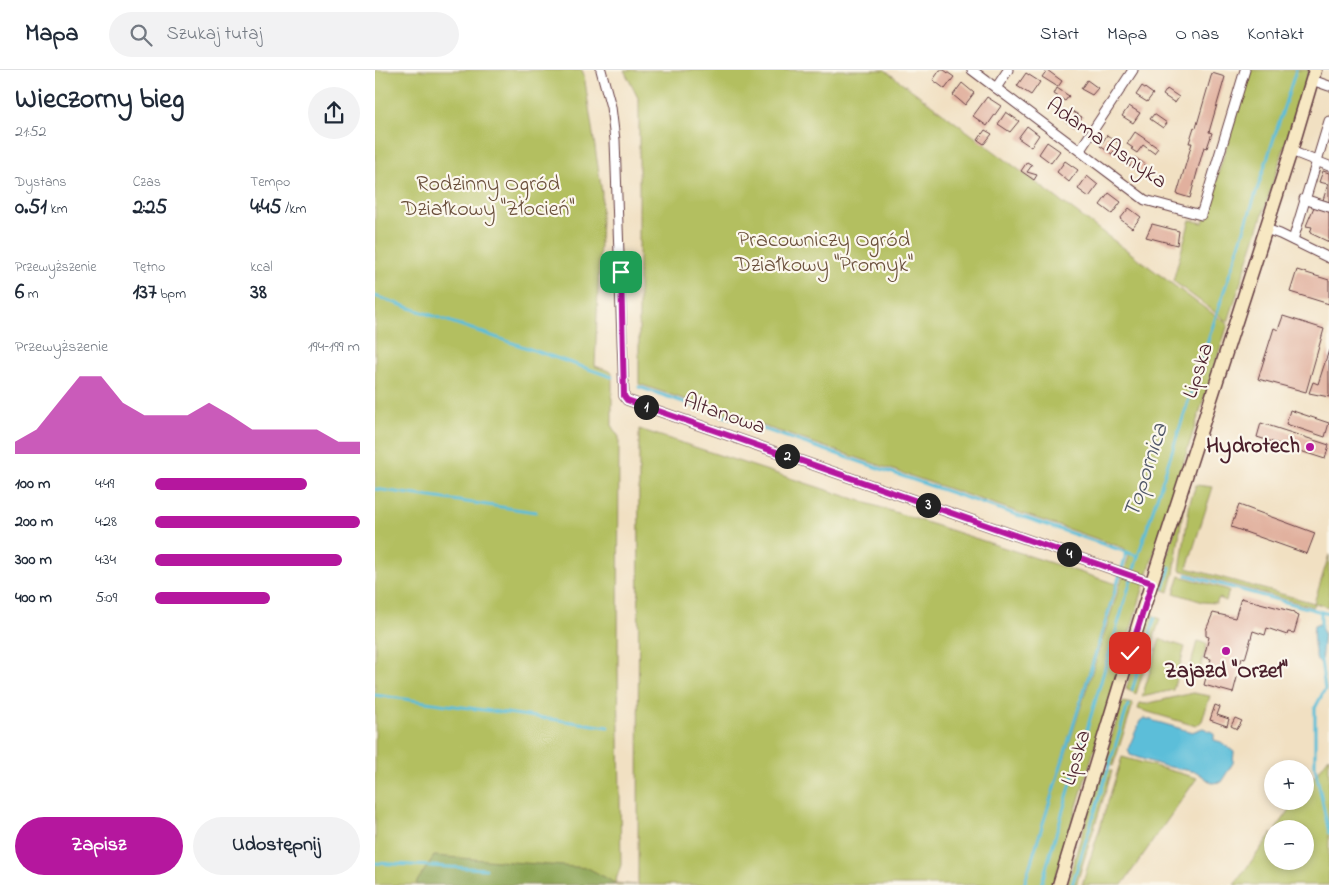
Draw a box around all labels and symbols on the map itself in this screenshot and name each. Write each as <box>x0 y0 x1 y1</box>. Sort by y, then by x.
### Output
street label: Adama Asnyka <box>1038 90 1173 199</box>
park label: Rodzinny Ogród Działkowy "Złocień" <box>400 169 575 227</box>
park label: Pracowniczy Ogród Działkowy "Promyk" <box>734 225 913 283</box>
pin <box>600 251 642 293</box>
street label: Lipska <box>1175 339 1223 403</box>
street label: Altanowa <box>679 386 769 444</box>
pin: 1 <box>633 394 659 420</box>
water label: Topornica <box>1115 418 1179 523</box>
place label: Hydrotech <box>1206 431 1300 464</box>
marker: Hydrotech <box>1304 441 1316 453</box>
pin: 2 <box>775 444 799 468</box>
pin: 3 <box>915 492 941 518</box>
pin: 4 <box>1057 542 1081 566</box>
pin <box>1109 632 1151 674</box>
marker: Zajazd "Orzeł" <box>1220 645 1232 657</box>
place label: Zajazd "Orzeł" <box>1164 656 1288 688</box>
street label: Lipska <box>1053 726 1101 790</box>

